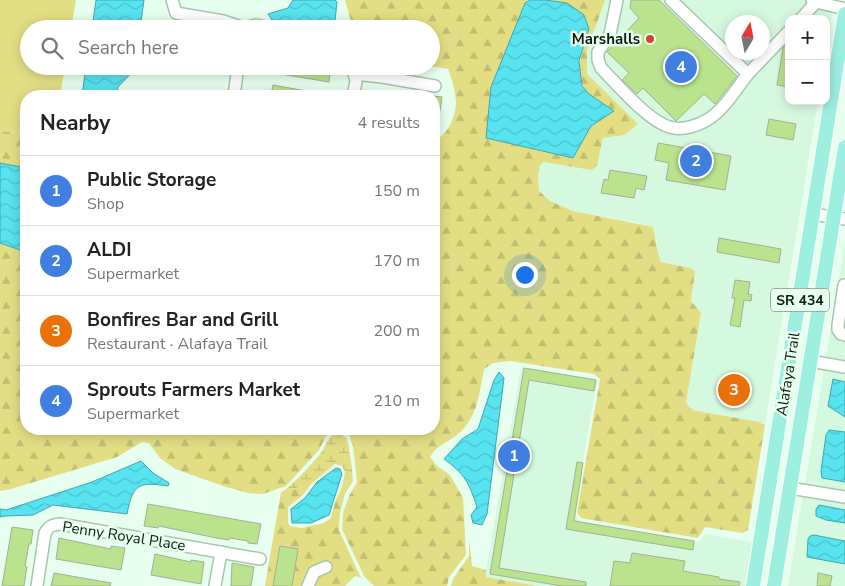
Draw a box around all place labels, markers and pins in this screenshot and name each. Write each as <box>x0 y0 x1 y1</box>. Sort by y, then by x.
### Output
place label: Marshalls <box>572 29 640 49</box>
marker: Marshalls <box>644 33 656 45</box>
pin: 4 <box>665 48 697 86</box>
pin: 2 <box>680 142 712 180</box>
pin: 3 <box>718 371 750 409</box>
pin: 1 <box>498 437 530 475</box>

